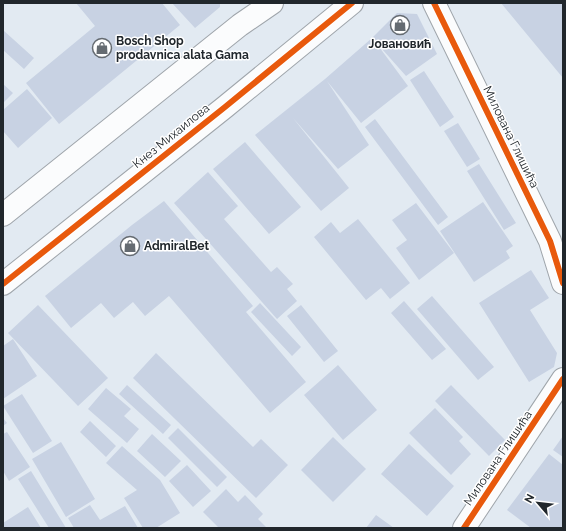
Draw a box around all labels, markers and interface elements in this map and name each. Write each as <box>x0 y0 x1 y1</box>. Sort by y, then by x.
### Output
shop icon: Јовановић <box>389 14 411 36</box>
place label: Bosch Shop prodavnica alata Gama <box>116 34 249 62</box>
shop icon: Bosch Shop prodavnica alata Gama <box>91 37 113 59</box>
place label: Јовановић <box>369 37 431 51</box>
street label: Милована Глишића <box>480 84 542 190</box>
street label: Кнез Михаилова <box>130 101 212 171</box>
shop icon: AdmiralBet <box>119 235 141 257</box>
place label: AdmiralBet <box>144 239 209 253</box>
street label: Милована Глишића <box>461 408 535 508</box>
north arrow <box>518 483 558 523</box>
text: N <box>522 492 537 505</box>

